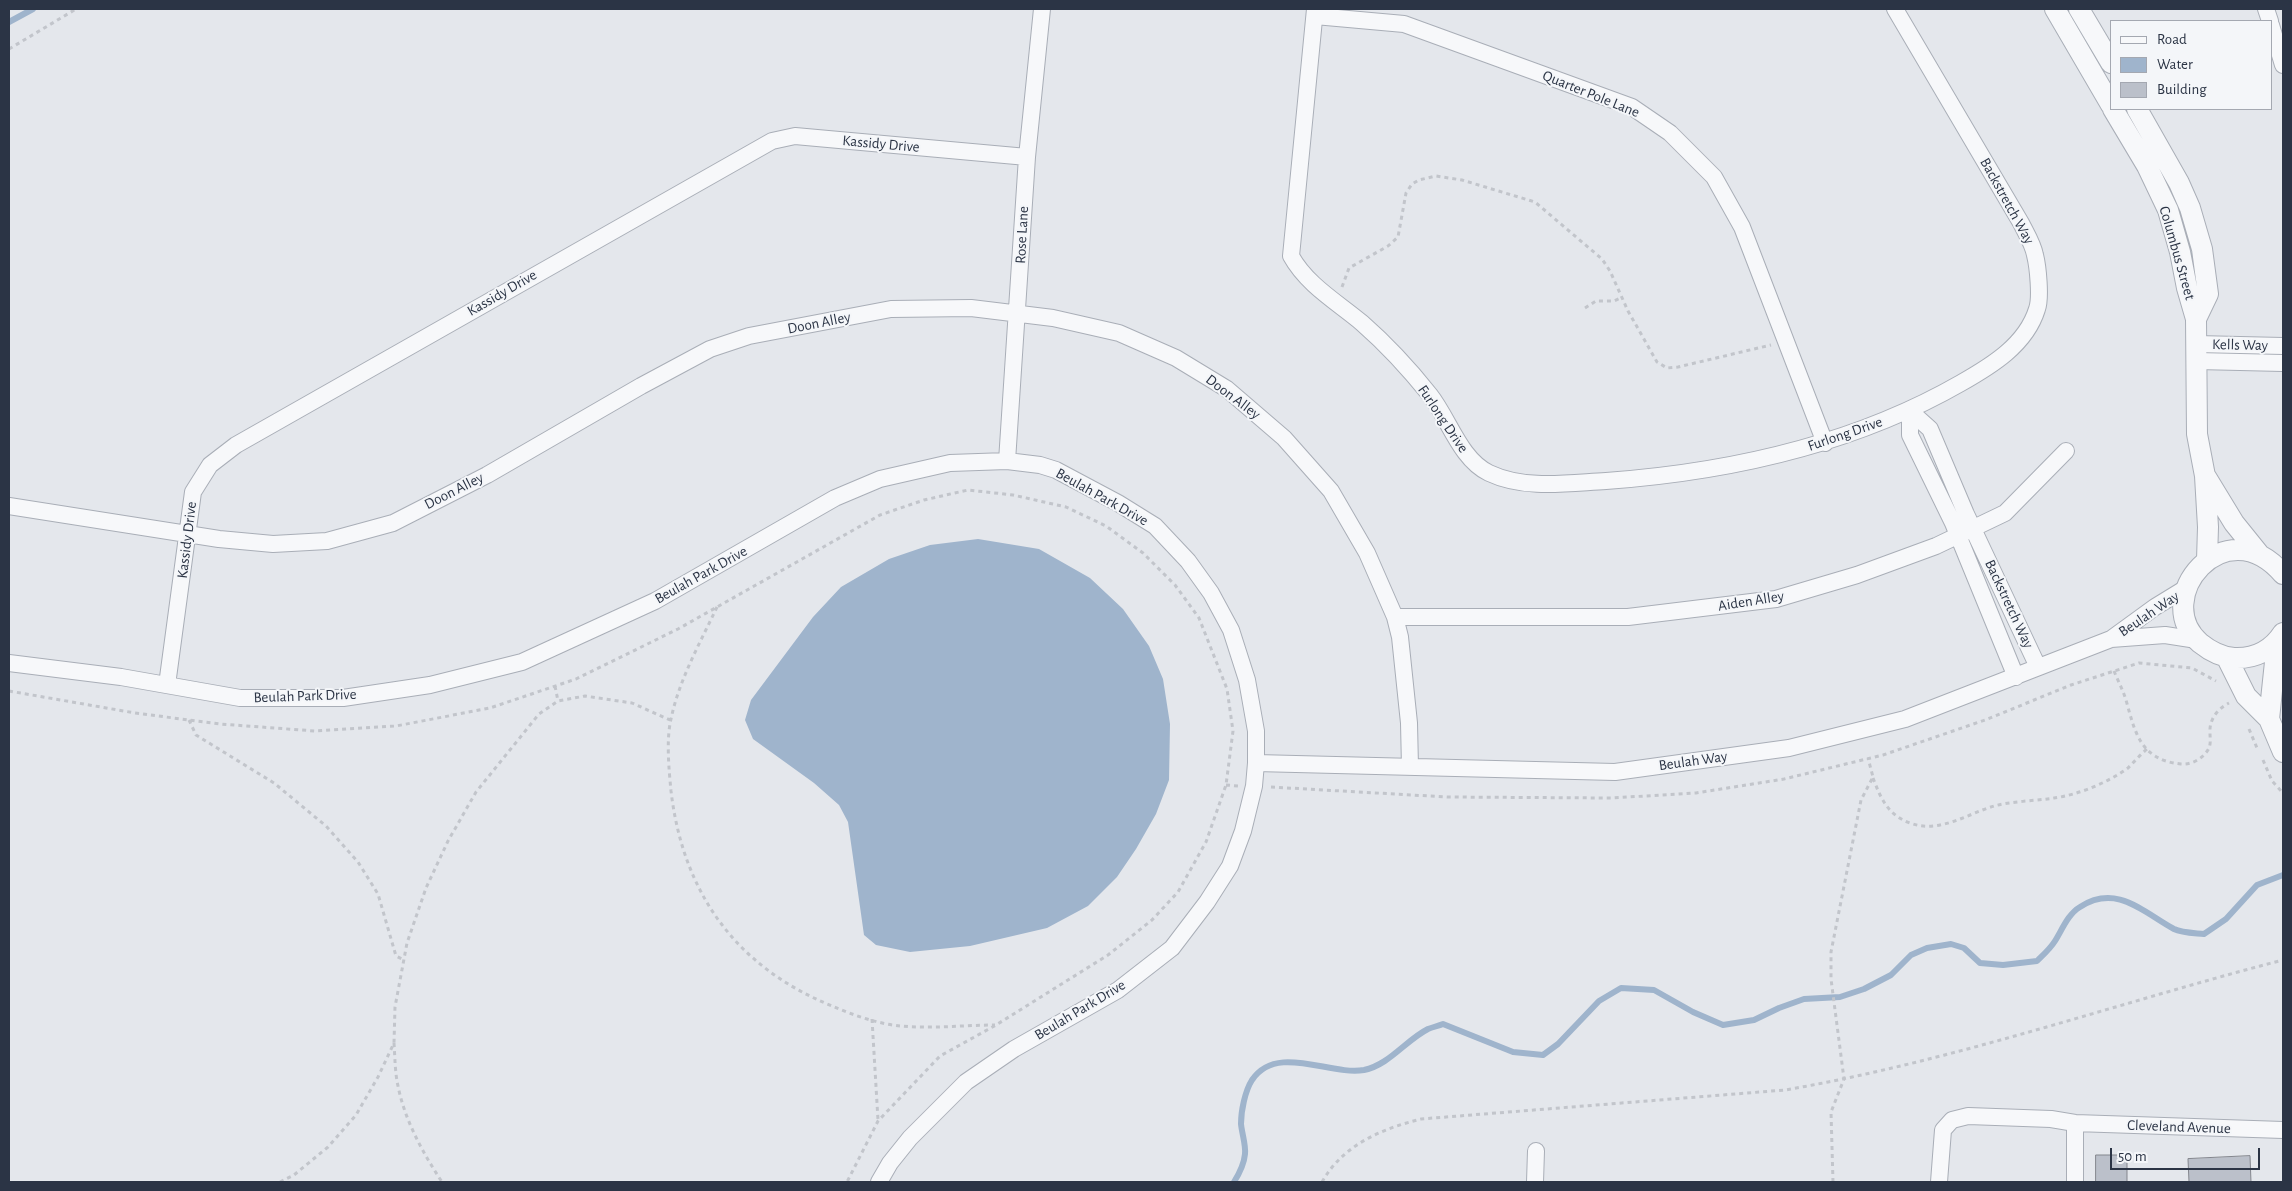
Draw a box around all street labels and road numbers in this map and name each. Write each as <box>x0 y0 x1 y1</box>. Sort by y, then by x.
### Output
street label: Quarter Pole Lane <box>1540 66 1642 122</box>
street label: Kassidy Drive <box>842 132 920 156</box>
street label: Backstretch Way <box>1976 155 2038 247</box>
street label: Columbus Street <box>2155 204 2199 302</box>
street label: Rose Lane <box>1012 206 1032 264</box>
street label: Kassidy Drive <box>464 266 540 320</box>
street label: Doon Alley <box>786 308 852 338</box>
street label: Kells Way <box>2212 336 2268 354</box>
street label: Doon Alley <box>1202 371 1264 423</box>
street label: Furlong Drive <box>1414 382 1472 456</box>
street label: Furlong Drive <box>1805 413 1885 455</box>
street label: Beulah Park Drive <box>1053 464 1151 530</box>
street label: Doon Alley <box>421 468 487 514</box>
street label: Kassidy Drive <box>173 500 201 580</box>
street label: Beulah Park Drive <box>652 542 750 608</box>
street label: Backstretch Way <box>1981 557 2037 651</box>
street label: Aiden Alley <box>1717 587 1785 615</box>
street label: Beulah Way <box>2115 587 2183 641</box>
street label: Beulah Park Drive <box>253 685 357 707</box>
street label: Beulah Way <box>1658 747 1728 775</box>
street label: Beulah Park Drive <box>1031 976 1129 1044</box>
street label: Cleveland Avenue <box>2127 1116 2231 1138</box>

